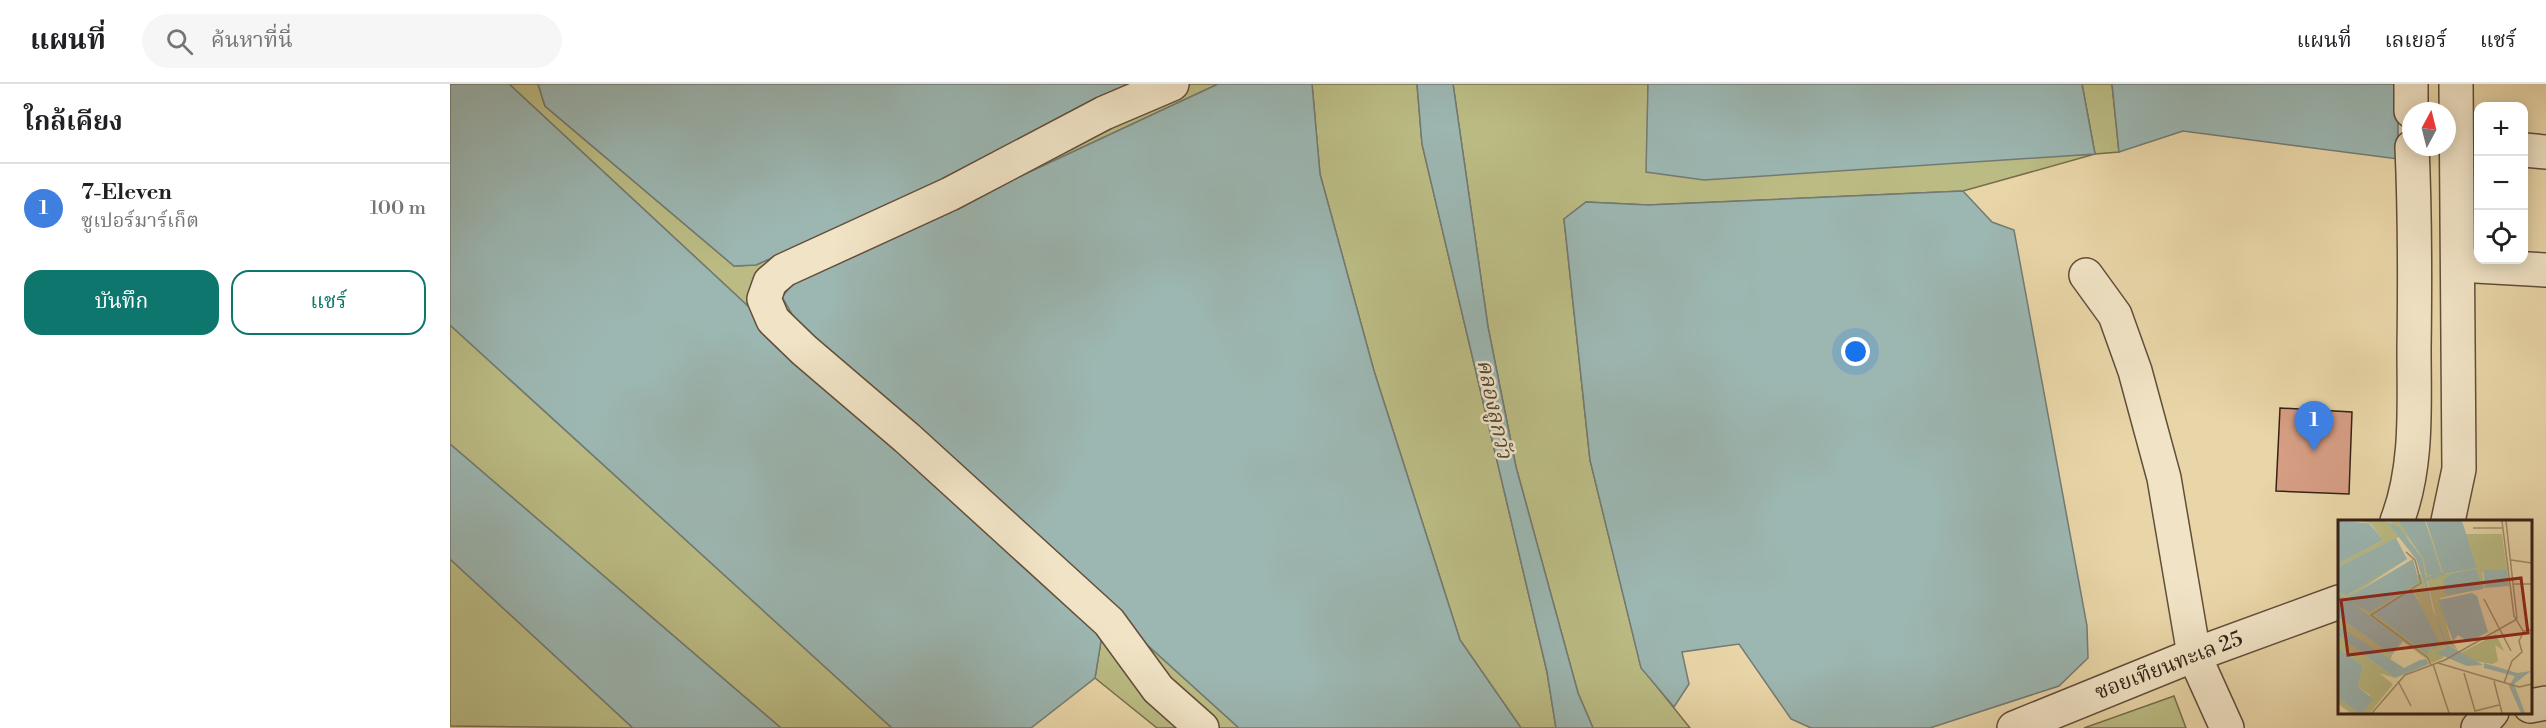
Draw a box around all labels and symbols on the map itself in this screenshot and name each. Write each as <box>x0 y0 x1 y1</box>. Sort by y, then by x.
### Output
north arrow <box>2402 102 2456 156</box>
your location <box>1841 337 1870 366</box>
water label: คลองลูกวัว <box>1470 357 1518 461</box>
pin: 1 <box>2294 402 2334 451</box>
inset map <box>2338 520 2531 713</box>
street label: ซอยเทียนทะเล 25 <box>2091 626 2247 706</box>

